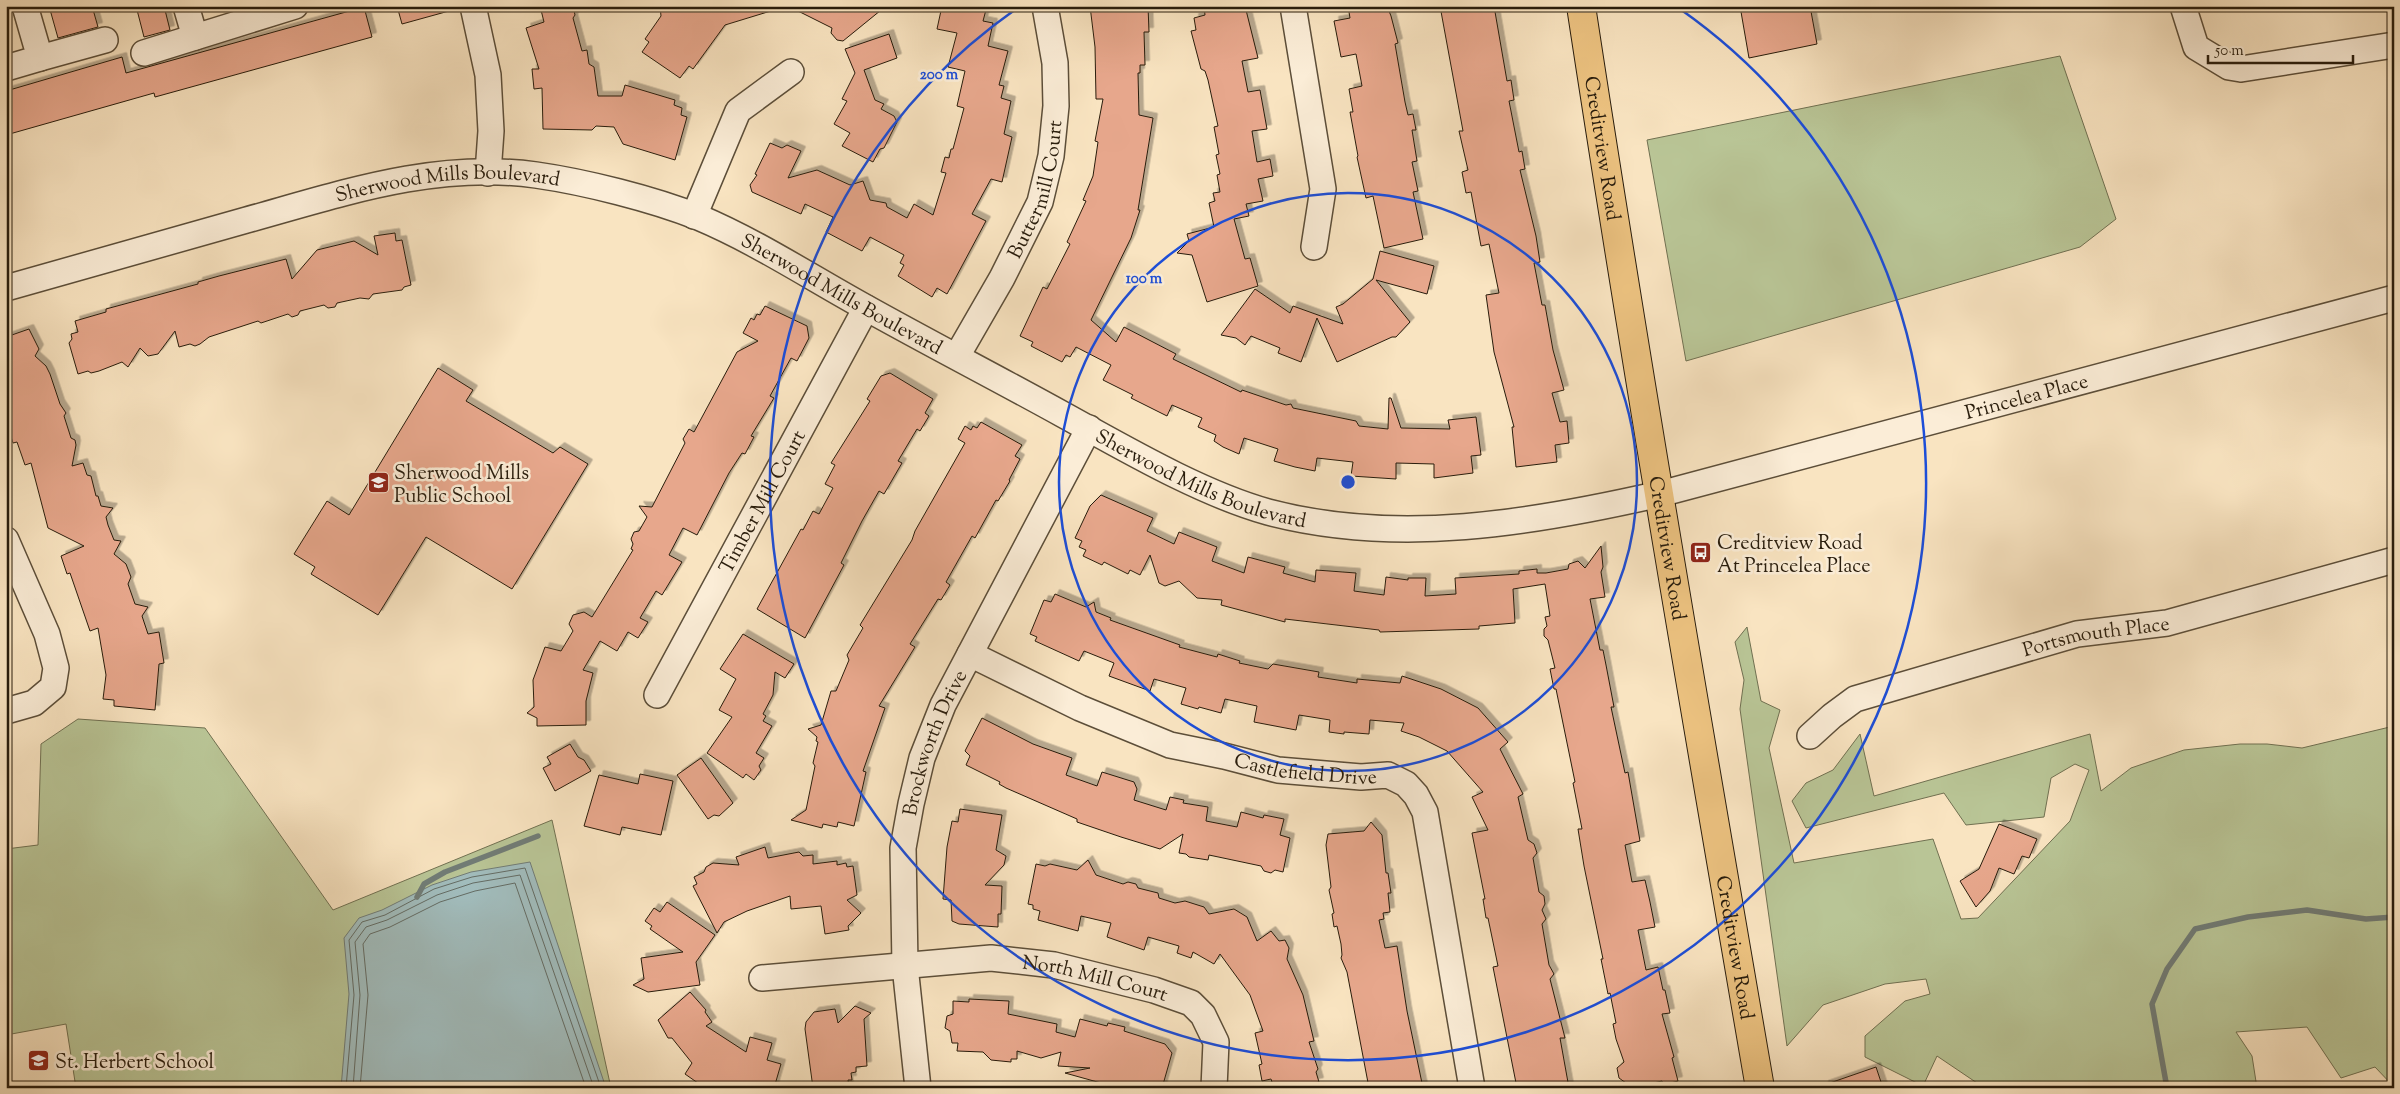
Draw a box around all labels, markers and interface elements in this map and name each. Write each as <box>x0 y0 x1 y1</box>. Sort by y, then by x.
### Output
scale bar <box>2208 32 2352 64</box>
text: 50 m <box>2214 41 2244 62</box>
text: 200 m <box>920 65 959 86</box>
street label: Creditview Road <box>1575 74 1626 223</box>
street label: Buttermill Court <box>1002 119 1072 265</box>
street label: Sherwood Mills Boulevard <box>333 160 562 212</box>
street label: Sherwood Mills Boulevard <box>735 227 947 364</box>
text: 100 m <box>1126 269 1163 290</box>
street label: Princelea Place <box>1962 368 2092 429</box>
street label: Sherwood Mills Boulevard <box>1089 423 1308 537</box>
street label: Timber Mill Court <box>713 426 814 579</box>
place label: Sherwood Mills Public School <box>394 460 529 512</box>
school or university icon: Sherwood Mills Public School <box>366 471 390 495</box>
centre of rings <box>1339 473 1357 491</box>
street label: Creditview Road <box>1639 474 1692 623</box>
place label: Creditview Road At Princelea Place <box>1717 530 1871 582</box>
bus stop icon: Creditview Road At Princelea Place <box>1689 541 1713 565</box>
street label: Portsmouth Place <box>2020 611 2171 666</box>
street label: Brockworth Drive <box>897 665 976 818</box>
street label: Castlefield Drive <box>1231 747 1378 794</box>
street label: Creditview Road <box>1707 874 1760 1022</box>
street label: North Mill Court <box>1021 950 1171 1011</box>
school or university icon: St. Herbert School <box>27 1049 51 1073</box>
place label: St. Herbert School <box>55 1049 215 1078</box>

